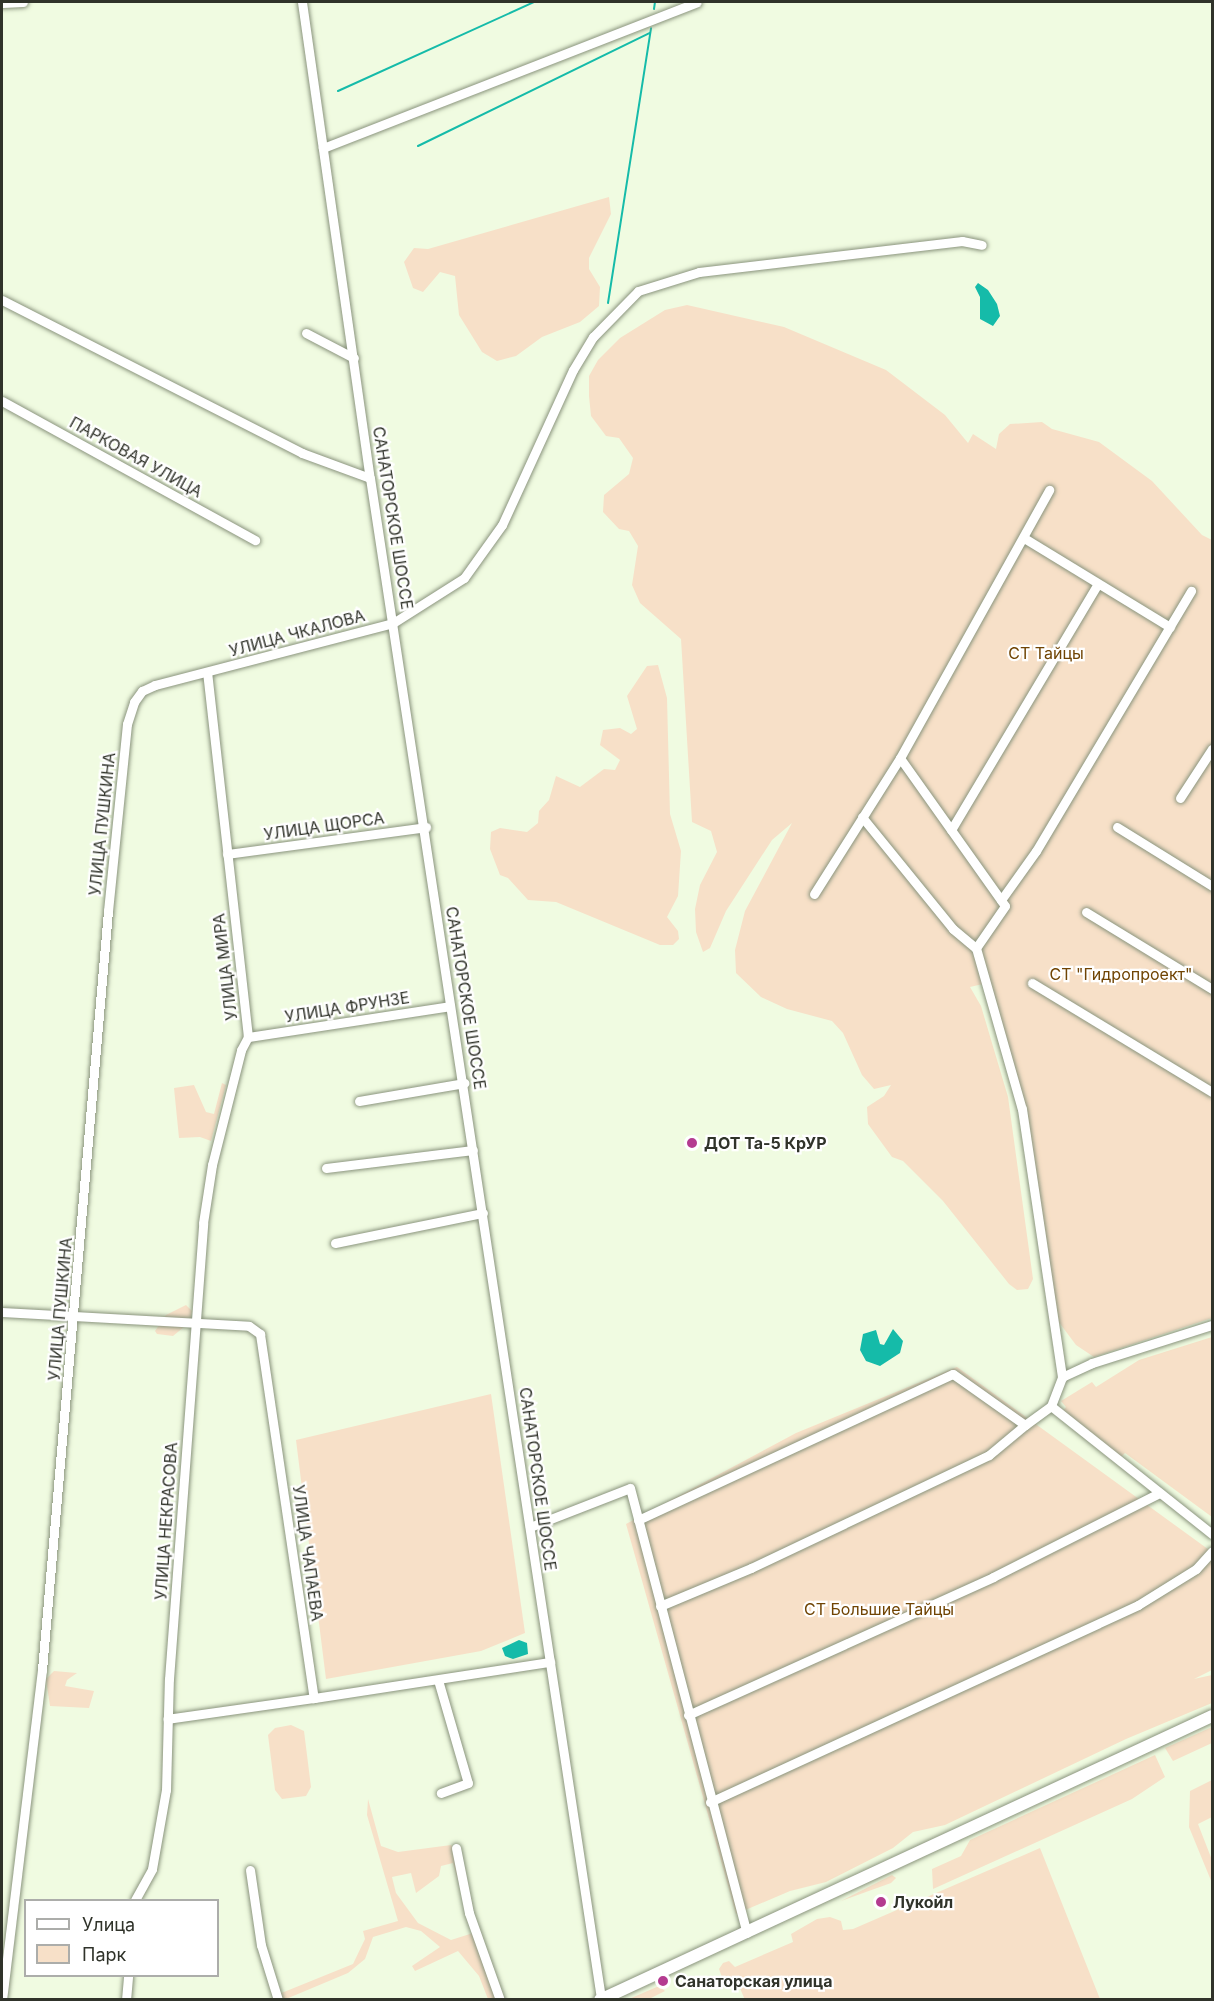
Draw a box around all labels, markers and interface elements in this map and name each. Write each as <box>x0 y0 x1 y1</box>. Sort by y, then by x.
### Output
street label: ПАРКОВАЯ УЛИЦА <box>66 413 206 501</box>
street label: САНАТОРСКОЕ ШОССЕ <box>369 425 417 611</box>
street label: УЛИЦА ЧКАЛОВА <box>227 606 367 660</box>
park label: СТ Тайцы <box>1008 643 1084 663</box>
street label: УЛИЦА ПУШКИНА <box>85 751 119 897</box>
street label: УЛИЦА ЩОРСА <box>262 808 386 844</box>
street label: САНАТОРСКОЕ ШОССЕ <box>442 905 490 1091</box>
street label: УЛИЦА МИРА <box>209 912 241 1022</box>
park label: СТ "Гидропроект" <box>1050 964 1192 984</box>
street label: УЛИЦА ФРУНЗЕ <box>283 988 411 1026</box>
place label: ДОТ Та-5 КрУР <box>704 1133 827 1153</box>
marker: ДОТ Та-5 КрУР <box>685 1136 699 1150</box>
street label: УЛИЦА ПУШКИНА <box>44 1236 76 1382</box>
street label: САНАТОРСКОЕ ШОССЕ <box>516 1386 560 1572</box>
street label: УЛИЦА НЕКРАСОВА <box>151 1441 181 1601</box>
street label: УЛИЦА ЧАПАЕВА <box>289 1484 327 1622</box>
park label: СТ Большие Тайцы <box>804 1599 954 1619</box>
place label: Лукойл <box>893 1892 953 1912</box>
marker: Лукойл <box>874 1895 888 1909</box>
legend <box>24 1899 219 1977</box>
text: Улица <box>82 1914 135 1935</box>
text: Парк <box>82 1944 126 1965</box>
place label: Санаторская улица <box>675 1971 832 1991</box>
marker: Санаторская улица <box>656 1974 670 1988</box>

